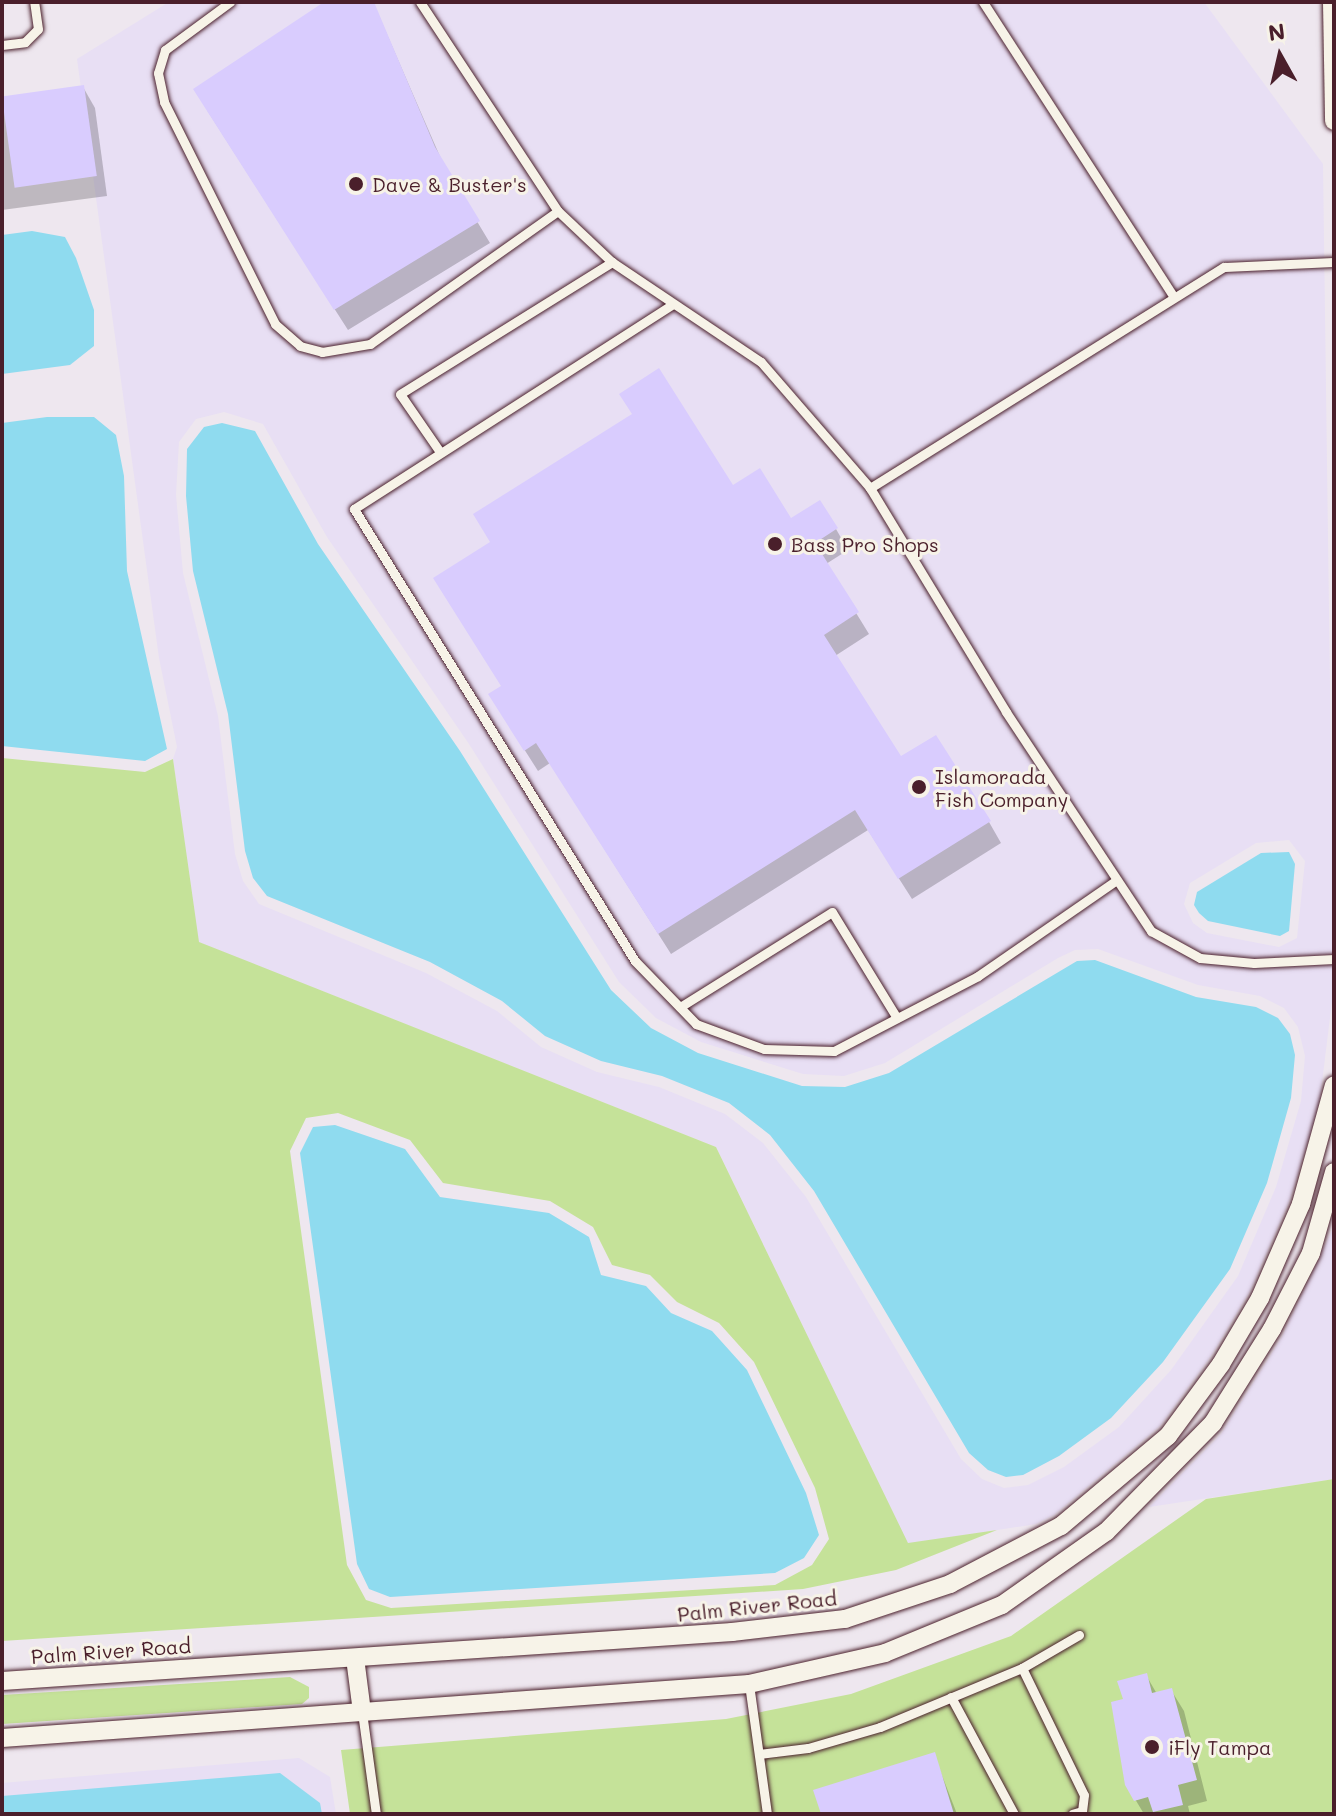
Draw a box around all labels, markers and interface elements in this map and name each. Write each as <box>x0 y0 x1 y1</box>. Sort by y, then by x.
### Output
north arrow <box>1240 16 1320 96</box>
text: N <box>1266 16 1287 47</box>
place label: Dave & Buster's <box>372 172 527 196</box>
marker: Dave & Buster's <box>347 175 365 193</box>
place label: Bass Pro Shops <box>791 532 939 556</box>
marker: Bass Pro Shops <box>766 535 784 553</box>
place label: Islamorada Fish Company <box>935 764 1068 811</box>
marker: Islamorada Fish Company <box>910 778 928 796</box>
street label: Palm River Road <box>676 1586 838 1626</box>
street label: Palm River Road <box>30 1633 192 1669</box>
place label: iFly Tampa <box>1168 1735 1271 1759</box>
marker: iFly Tampa <box>1143 1738 1161 1756</box>

